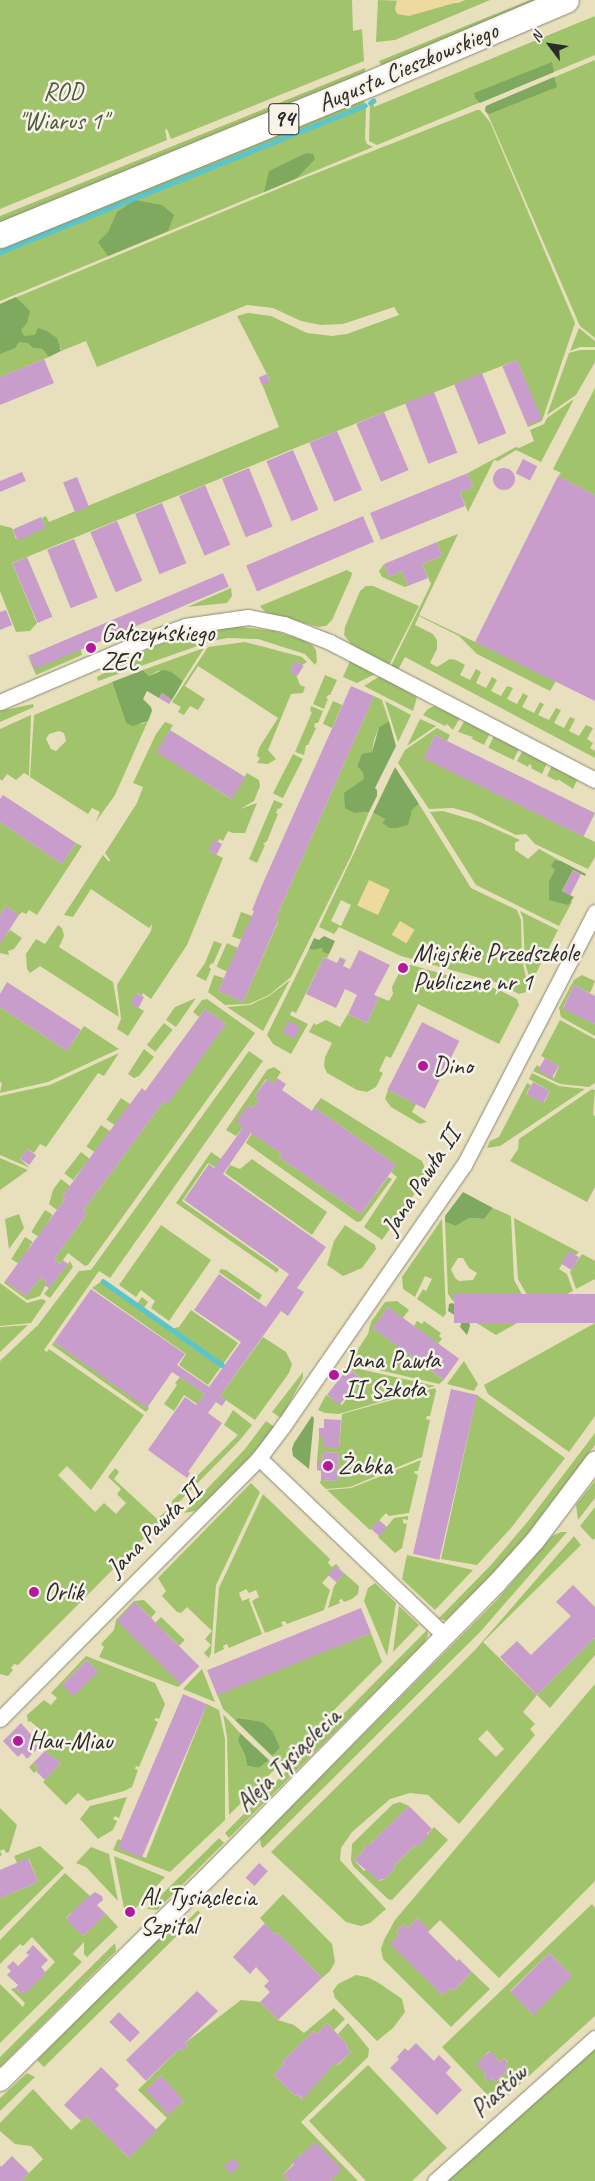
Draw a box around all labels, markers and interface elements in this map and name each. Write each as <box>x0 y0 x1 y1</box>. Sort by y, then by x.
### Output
street label: Augusta Cieszkowskiego <box>313 16 503 118</box>
north arrow <box>525 20 575 70</box>
text: N <box>527 29 546 45</box>
park label: ROD "Wiarus 1" <box>18 78 108 137</box>
road number: 94 <box>268 98 300 140</box>
place label: Gałczyńskiego ZEC <box>101 619 214 678</box>
marker: Gałczyńskiego ZEC <box>85 642 97 654</box>
place label: Miejskie Przedszkole Publiczne nr 1 <box>413 939 579 998</box>
marker: Miejskie Przedszkole Publiczne nr 1 <box>397 962 409 974</box>
place label: Dino <box>433 1051 473 1081</box>
marker: Dino <box>417 1060 429 1072</box>
street label: Jana Pawła II <box>375 1121 467 1241</box>
place label: Jana Pawła II Szkoła <box>344 1346 440 1405</box>
marker: Jana Pawła II Szkoła <box>328 1369 340 1381</box>
place label: Żabka <box>338 1451 392 1481</box>
marker: Żabka <box>322 1460 334 1472</box>
street label: Jana Pawła II <box>100 1475 208 1583</box>
place label: Orlik <box>44 1577 83 1607</box>
marker: Orlik <box>28 1586 40 1598</box>
street label: Aleja Tysiąclecia <box>230 1702 346 1818</box>
place label: Hau-Miau <box>28 1726 113 1756</box>
marker: Hau-Miau <box>12 1735 24 1747</box>
place label: Al. Tysiąclecia Szpital <box>140 1883 256 1942</box>
marker: Al. Tysiąclecia Szpital <box>124 1906 136 1918</box>
street label: Piastów <box>465 2058 533 2124</box>

